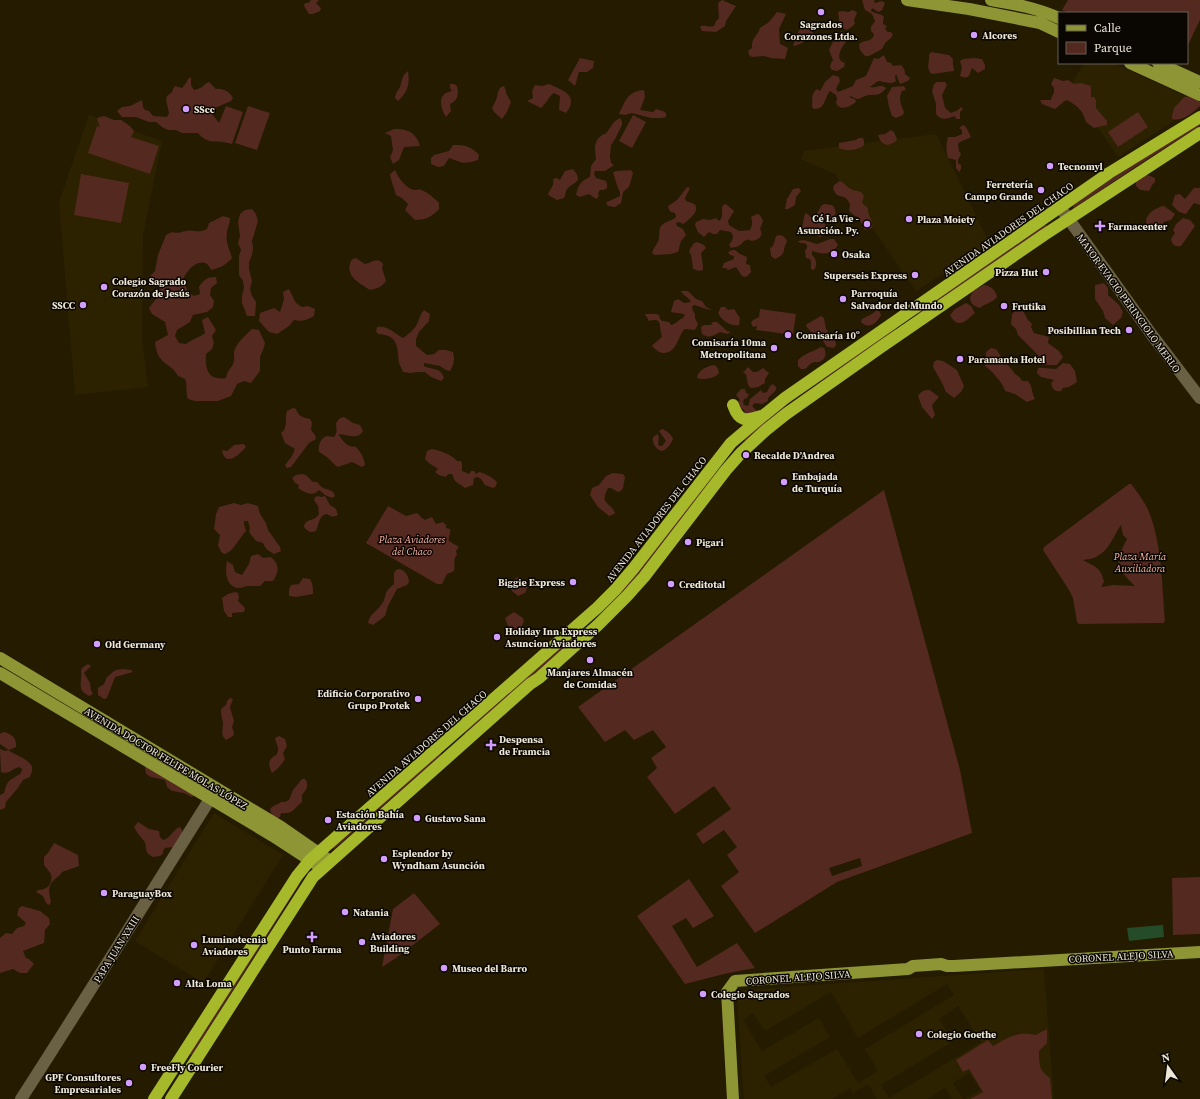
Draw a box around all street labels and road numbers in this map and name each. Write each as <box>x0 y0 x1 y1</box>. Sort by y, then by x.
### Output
street label: AVENIDA AVIADORES DEL CHACO <box>941 179 1076 279</box>
street label: MAYOR EVACIO PERINCIOLO MERLO <box>1074 231 1183 375</box>
street label: AVENIDA AVIADORES DEL CHACO <box>603 454 710 585</box>
street label: AVENIDA AVIADORES DEL CHACO <box>363 687 489 799</box>
street label: AVENIDA DOCTOR FELIPE MOLAS LÓPEZ <box>82 704 250 813</box>
street label: PAPA JUAN XXIII <box>91 913 142 985</box>
street label: CORONEL ALEJO SILVA <box>1068 947 1174 966</box>
street label: CORONEL ALEJO SILVA <box>745 967 851 988</box>

